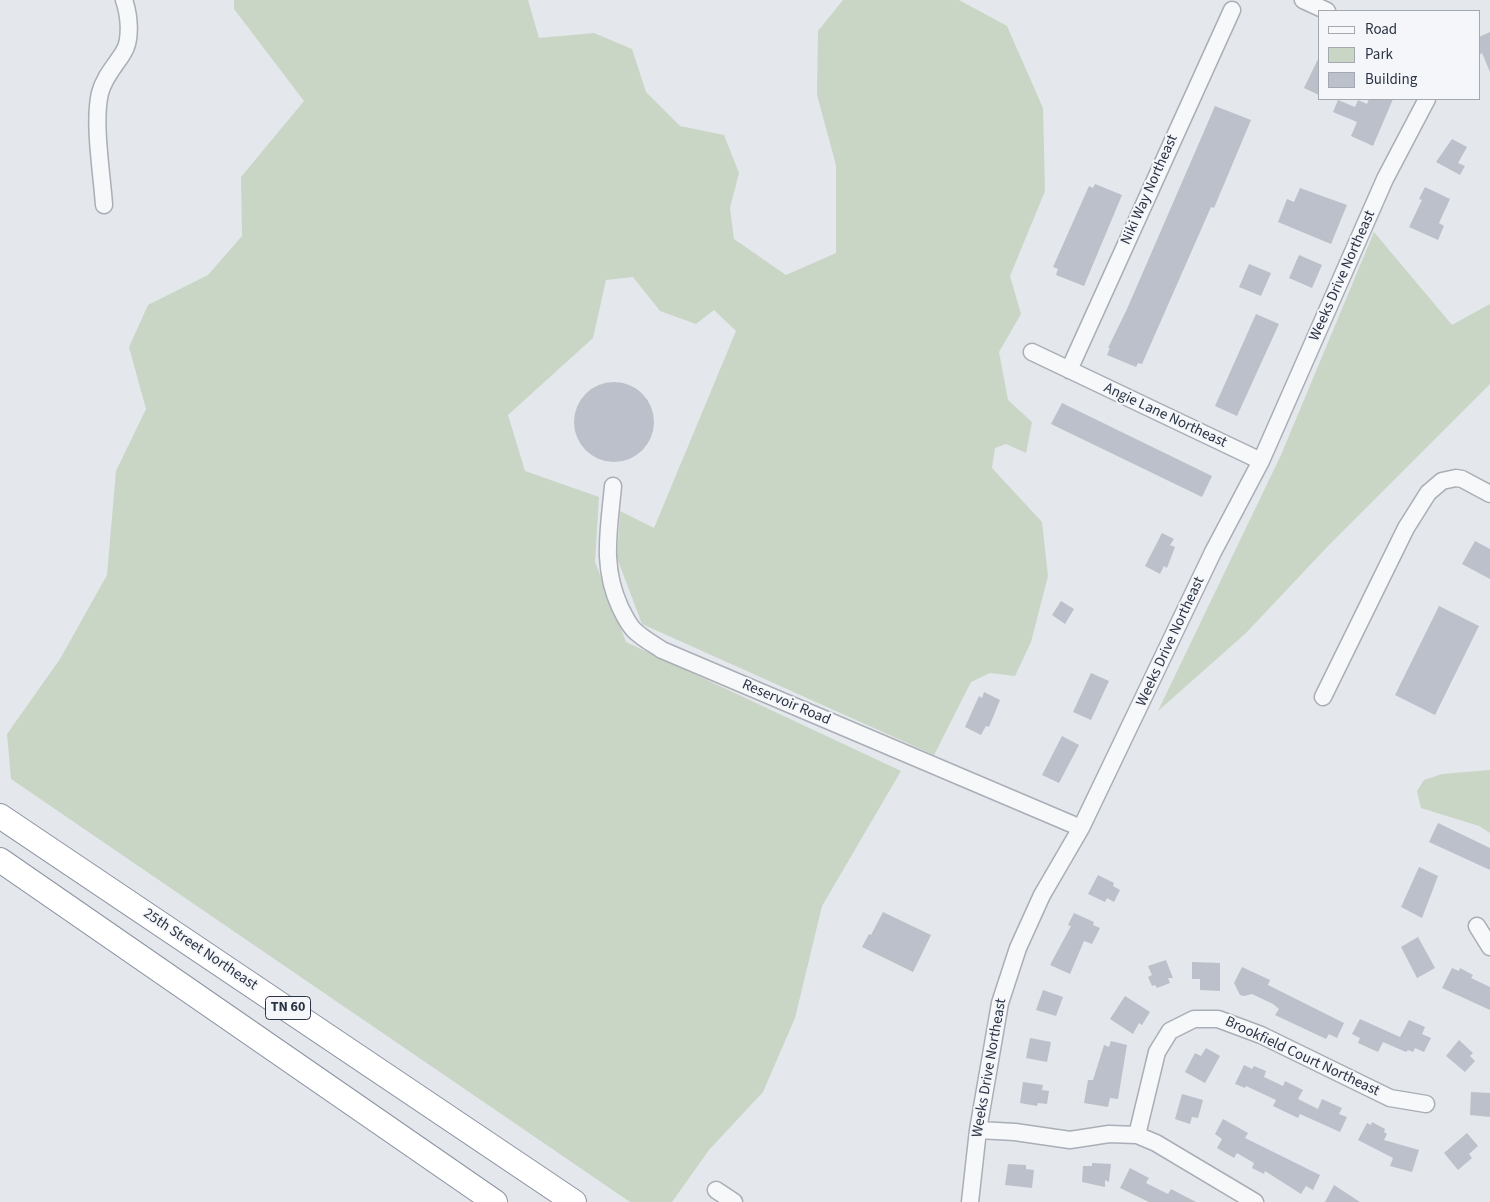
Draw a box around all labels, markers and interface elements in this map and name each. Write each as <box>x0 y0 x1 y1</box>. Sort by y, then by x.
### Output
legend <box>1318 10 1480 100</box>
text: Road <box>1365 19 1397 40</box>
text: Park <box>1365 44 1393 65</box>
text: Building <box>1365 69 1417 90</box>
street label: Niki Way Northeast <box>1118 132 1182 248</box>
street label: Weeks Drive Northeast <box>1306 208 1380 344</box>
street label: Angie Lane Northeast <box>1101 380 1229 452</box>
street label: Weeks Drive Northeast <box>1133 574 1209 710</box>
street label: Reservoir Road <box>739 676 833 730</box>
street label: 25th Street Northeast <box>139 905 261 995</box>
road number: TN 60 <box>266 996 310 1020</box>
street label: Weeks Drive Northeast <box>969 997 1011 1139</box>
street label: Brookfield Court Northeast <box>1222 1013 1382 1101</box>

